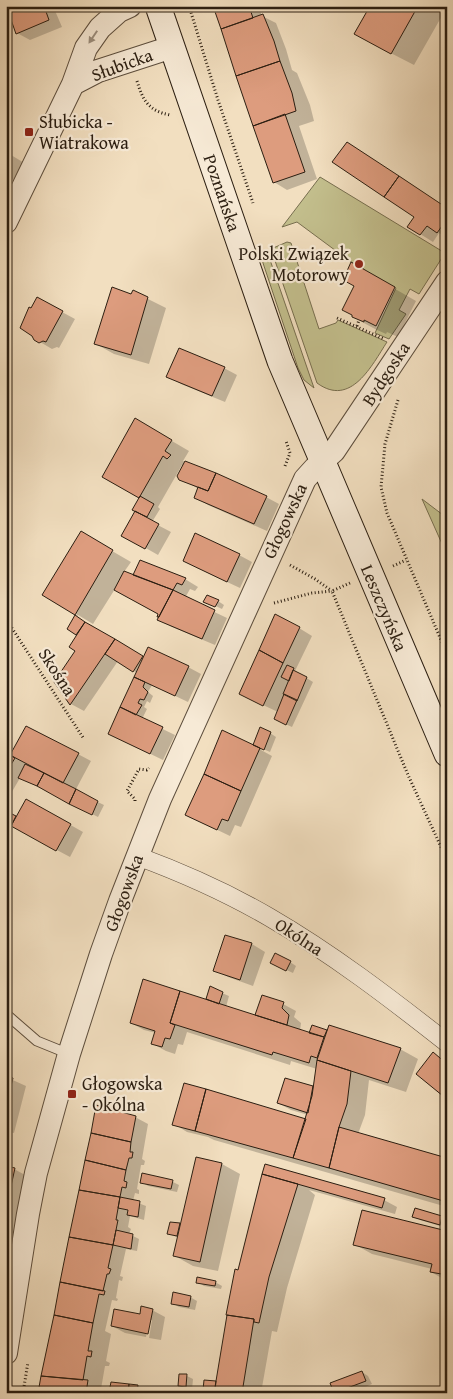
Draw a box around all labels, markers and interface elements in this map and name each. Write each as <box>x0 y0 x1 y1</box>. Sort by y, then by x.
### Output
one-way arrow <box>88 31 98 44</box>
street label: Słubicka <box>87 41 157 88</box>
place label: Słubicka - Wiatrakowa <box>39 108 129 156</box>
marker: Słubicka - Wiatrakowa <box>23 126 35 138</box>
street label: Poznańska <box>197 150 248 236</box>
place label: Polski Związek Motorowy <box>238 240 350 288</box>
marker: Polski Związek Motorowy <box>353 258 365 270</box>
street label: Bydgoska <box>355 336 417 411</box>
street label: Głogowska <box>255 478 314 563</box>
street label: Leszczyńska <box>354 560 415 656</box>
street label: Skośna <box>32 642 83 702</box>
street label: Głogowska <box>97 850 150 935</box>
street label: Okólna <box>270 911 329 963</box>
place label: Głogowska - Okólna <box>82 1070 163 1118</box>
marker: Głogowska - Okólna <box>66 1088 78 1100</box>

